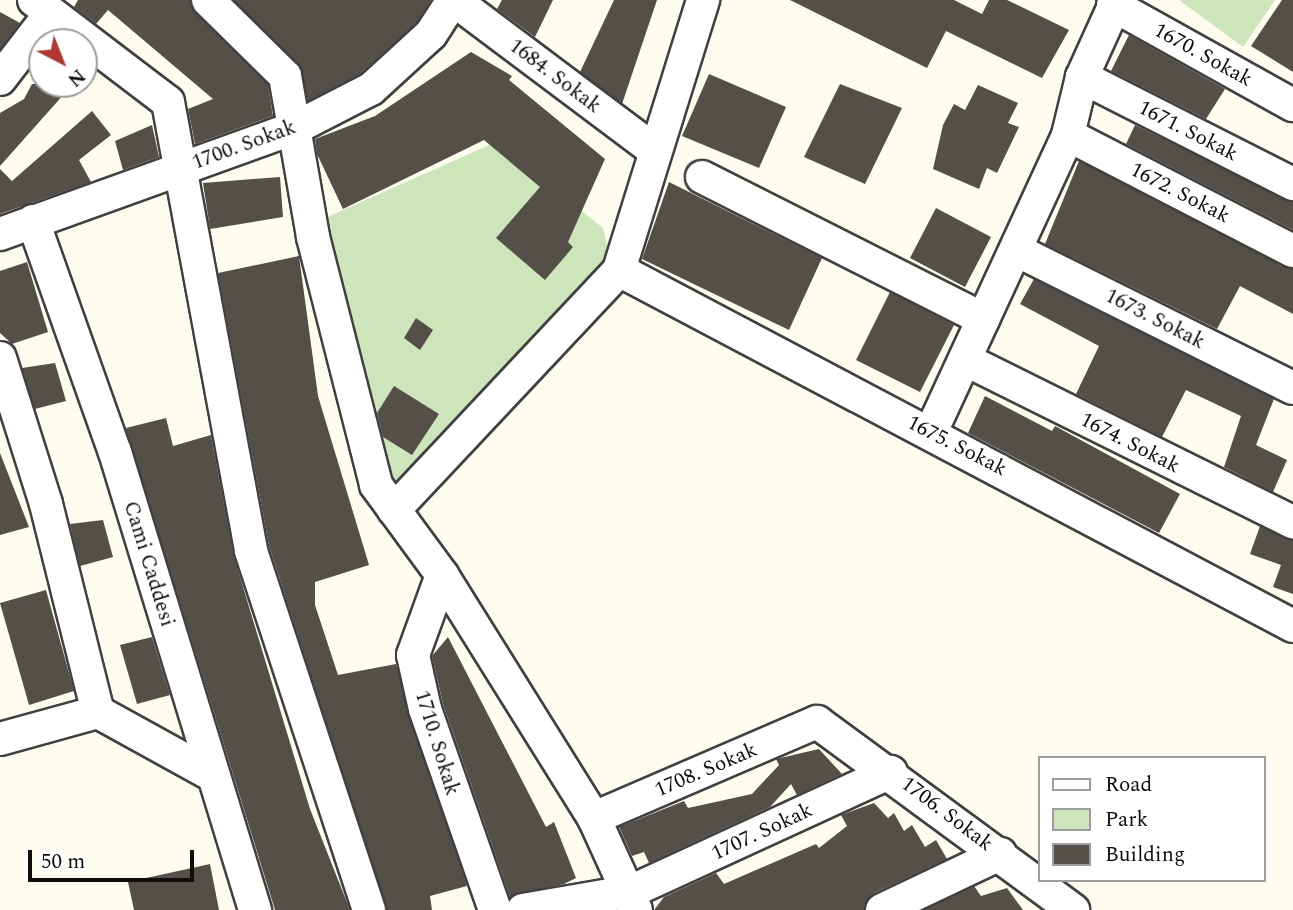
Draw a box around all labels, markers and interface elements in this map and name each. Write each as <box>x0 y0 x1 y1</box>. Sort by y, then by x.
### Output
street label: 1670. Sokak <box>1149 18 1257 92</box>
north arrow <box>28 28 98 98</box>
street label: 1684. Sokak <box>504 33 606 119</box>
text: N <box>61 62 92 93</box>
street label: 1671. Sokak <box>1134 95 1242 167</box>
street label: 1700. Sokak <box>189 115 299 175</box>
street label: 1672. Sokak <box>1126 157 1234 229</box>
street label: 1673. Sokak <box>1101 283 1209 355</box>
street label: 1674. Sokak <box>1076 407 1184 479</box>
street label: 1675. Sokak <box>903 410 1011 482</box>
street label: Cami Caddesi <box>118 498 180 630</box>
street label: 1710. Sokak <box>409 687 465 799</box>
street label: 1708. Sokak <box>651 737 761 803</box>
legend <box>1038 756 1265 882</box>
text: Road <box>1105 769 1152 801</box>
street label: 1706. Sokak <box>896 771 998 857</box>
street label: 1707. Sokak <box>707 798 817 866</box>
text: Park <box>1105 804 1148 836</box>
scale bar <box>32 836 198 880</box>
text: Building <box>1105 839 1185 871</box>
text: 50 m <box>41 846 85 878</box>

